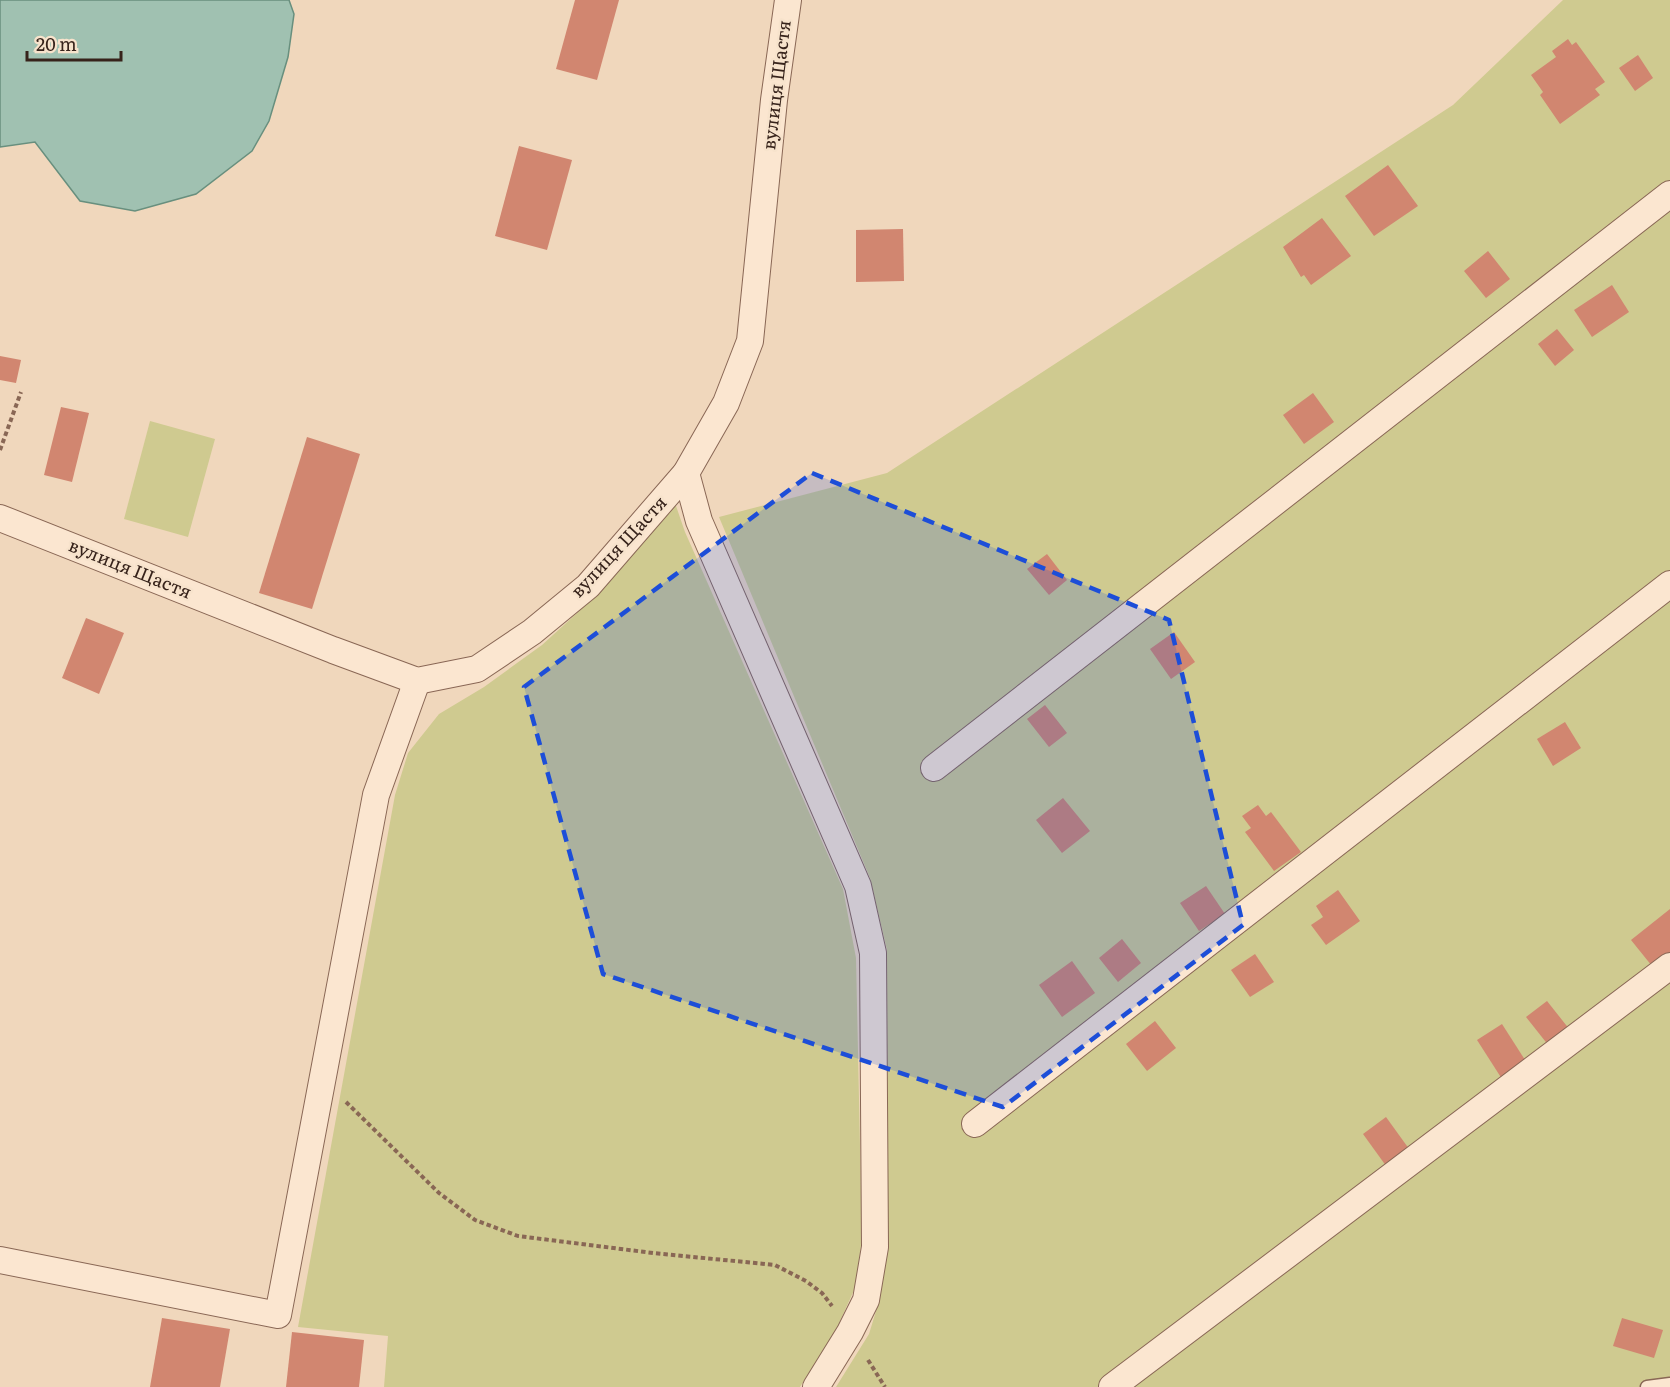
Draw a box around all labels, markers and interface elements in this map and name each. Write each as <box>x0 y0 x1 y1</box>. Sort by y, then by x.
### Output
street label: вулиця Щастя <box>754 18 797 151</box>
scale bar <box>27 24 122 62</box>
text: 20 m <box>36 30 77 57</box>
street label: вулиця Щастя <box>564 489 672 603</box>
street label: вулиця Щастя <box>65 531 196 605</box>

